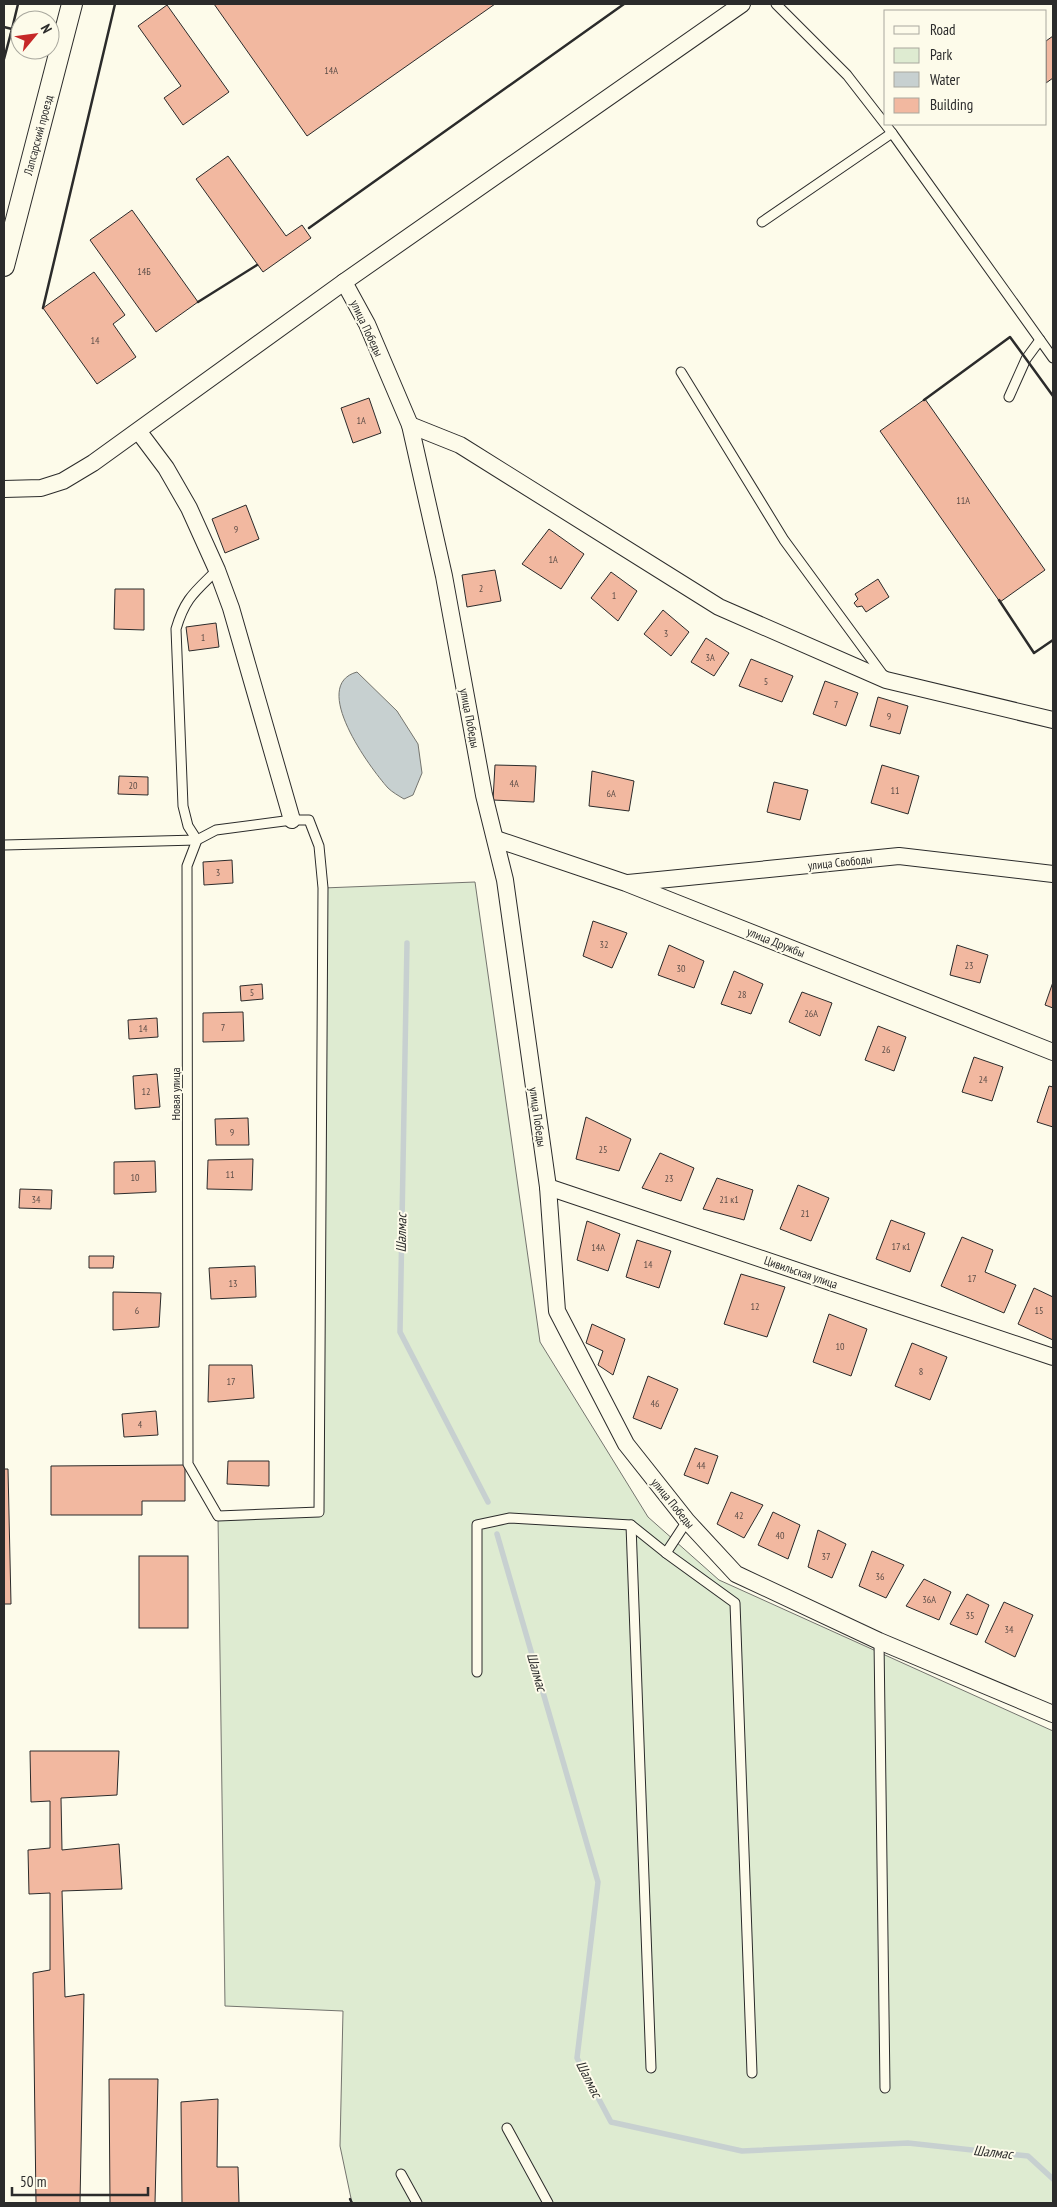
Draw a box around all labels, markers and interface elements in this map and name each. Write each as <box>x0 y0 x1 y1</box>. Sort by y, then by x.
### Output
north arrow <box>10 10 60 60</box>
legend <box>884 10 1047 125</box>
text: Road <box>930 20 956 39</box>
text: N <box>37 21 56 36</box>
text: Park <box>930 45 952 64</box>
house number: 14А <box>324 64 338 77</box>
text: Water <box>930 70 961 89</box>
street label: Лапсарский проезд <box>20 93 56 178</box>
text: Building <box>930 95 973 114</box>
house number: 14Б <box>137 265 151 278</box>
street label: улица Победы <box>347 297 387 359</box>
house number: 14 <box>91 334 100 347</box>
house number: 1А <box>356 414 366 427</box>
house number: 11А <box>956 494 970 507</box>
house number: 9 <box>234 523 238 536</box>
house number: 1А <box>548 553 558 566</box>
house number: 2 <box>479 582 483 595</box>
house number: 1 <box>612 589 616 602</box>
house number: 3 <box>664 627 668 640</box>
house number: 1 <box>201 631 205 644</box>
house number: 3А <box>705 651 715 664</box>
house number: 5 <box>764 675 768 688</box>
street label: улица Победы <box>457 687 483 749</box>
house number: 7 <box>834 698 838 711</box>
house number: 9 <box>887 710 891 723</box>
house number: 4А <box>509 777 519 790</box>
house number: 20 <box>129 779 138 792</box>
house number: 11 <box>891 784 900 797</box>
house number: 6А <box>606 787 616 800</box>
street label: улица Свободы <box>807 851 873 873</box>
house number: 3 <box>216 866 220 879</box>
street label: улица Дружбы <box>745 924 807 960</box>
house number: 32 <box>600 938 609 951</box>
house number: 23 <box>965 959 974 972</box>
house number: 30 <box>677 962 686 975</box>
house number: 5 <box>250 986 254 999</box>
house number: 28 <box>738 988 747 1001</box>
house number: 26А <box>804 1007 818 1020</box>
house number: 7 <box>221 1021 225 1034</box>
house number: 14 <box>139 1022 148 1035</box>
house number: 26 <box>882 1043 891 1056</box>
street label: Новая улица <box>168 1067 183 1121</box>
house number: 24 <box>979 1073 988 1086</box>
house number: 12 <box>142 1085 151 1098</box>
street label: улица Победы <box>526 1086 550 1148</box>
house number: 9 <box>230 1126 234 1139</box>
house number: 25 <box>599 1143 608 1156</box>
house number: 11 <box>226 1168 235 1181</box>
house number: 10 <box>131 1171 140 1184</box>
house number: 23 <box>665 1172 674 1185</box>
house number: 34 <box>32 1193 41 1206</box>
house number: 21 к1 <box>719 1193 739 1206</box>
house number: 21 <box>801 1207 810 1220</box>
water label: Шалмас <box>392 1211 410 1253</box>
house number: 17 к1 <box>891 1240 911 1253</box>
house number: 14А <box>591 1241 605 1254</box>
street label: Цивильская улица <box>762 1252 840 1292</box>
house number: 14 <box>644 1258 653 1271</box>
house number: 17 <box>968 1272 977 1285</box>
house number: 13 <box>229 1277 238 1290</box>
house number: 12 <box>751 1300 760 1313</box>
house number: 6 <box>135 1304 140 1317</box>
house number: 15 <box>1035 1304 1044 1317</box>
house number: 10 <box>836 1340 845 1353</box>
house number: 8 <box>919 1365 923 1378</box>
house number: 17 <box>227 1375 236 1388</box>
house number: 46 <box>651 1397 660 1410</box>
house number: 4 <box>138 1418 143 1431</box>
house number: 44 <box>697 1459 706 1472</box>
street label: улица Победы <box>648 1475 698 1531</box>
house number: 42 <box>735 1509 744 1522</box>
house number: 40 <box>776 1529 785 1542</box>
house number: 37 <box>822 1550 831 1563</box>
house number: 36 <box>876 1570 885 1583</box>
house number: 36А <box>922 1593 936 1606</box>
house number: 35 <box>966 1609 975 1622</box>
house number: 34 <box>1005 1623 1014 1636</box>
water label: Шалмас <box>523 1651 552 1695</box>
water label: Шалмас <box>572 2058 607 2102</box>
water label: Шалмас <box>973 2141 1015 2163</box>
scale bar <box>12 2164 149 2196</box>
text: 50 m <box>20 2172 46 2191</box>

